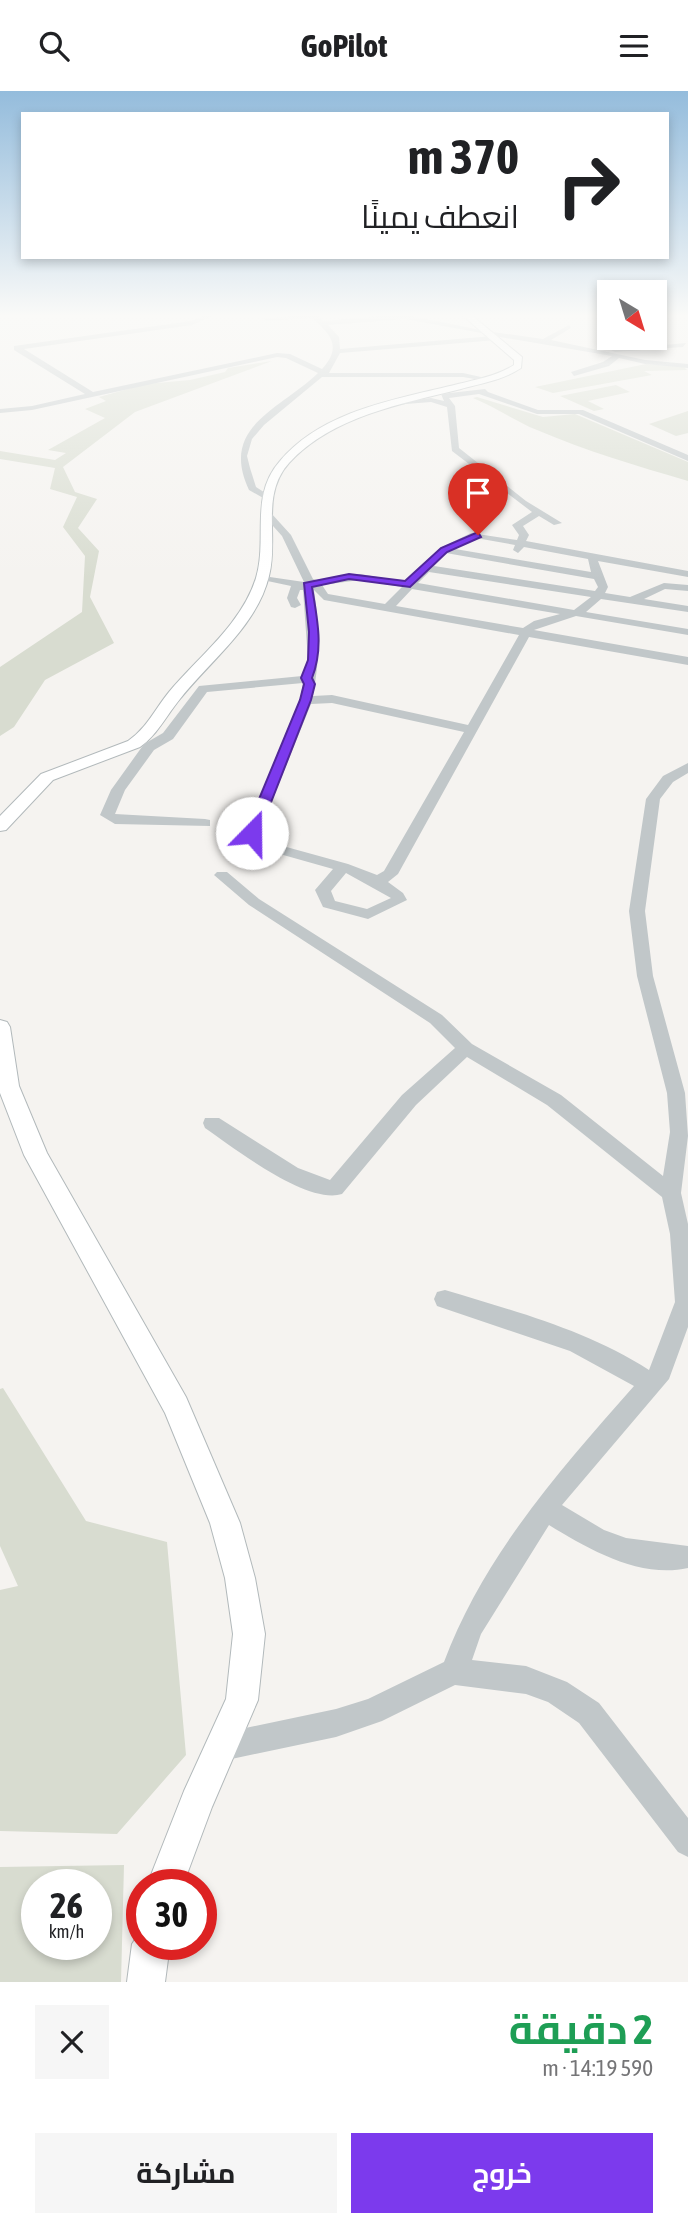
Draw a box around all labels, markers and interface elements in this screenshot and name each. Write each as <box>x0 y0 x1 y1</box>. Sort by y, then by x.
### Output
icon: search <box>35 27 73 65</box>
text: GoPilot <box>300 27 388 64</box>
icon: menu <box>615 27 653 65</box>
text: 370 m <box>408 128 519 184</box>
icon: right <box>543 140 634 231</box>
text: انعطف يمينًا <box>361 198 519 235</box>
north arrow <box>597 280 667 350</box>
map controls <box>597 280 667 350</box>
pin <box>448 463 508 535</box>
icon: arrive <box>459 474 497 512</box>
position arrow <box>215 796 289 870</box>
speed limit sign: 30 <box>126 1869 217 1960</box>
text: 26 <box>50 1885 83 1925</box>
text: km/h <box>49 1921 84 1942</box>
button: close <box>35 2005 109 2079</box>
text: 2 دقيقة <box>509 2005 653 2053</box>
text: 590 m · 14:19 <box>542 2055 653 2081</box>
button: مشاركة <box>35 2133 337 2213</box>
button: خروج <box>351 2133 653 2213</box>

